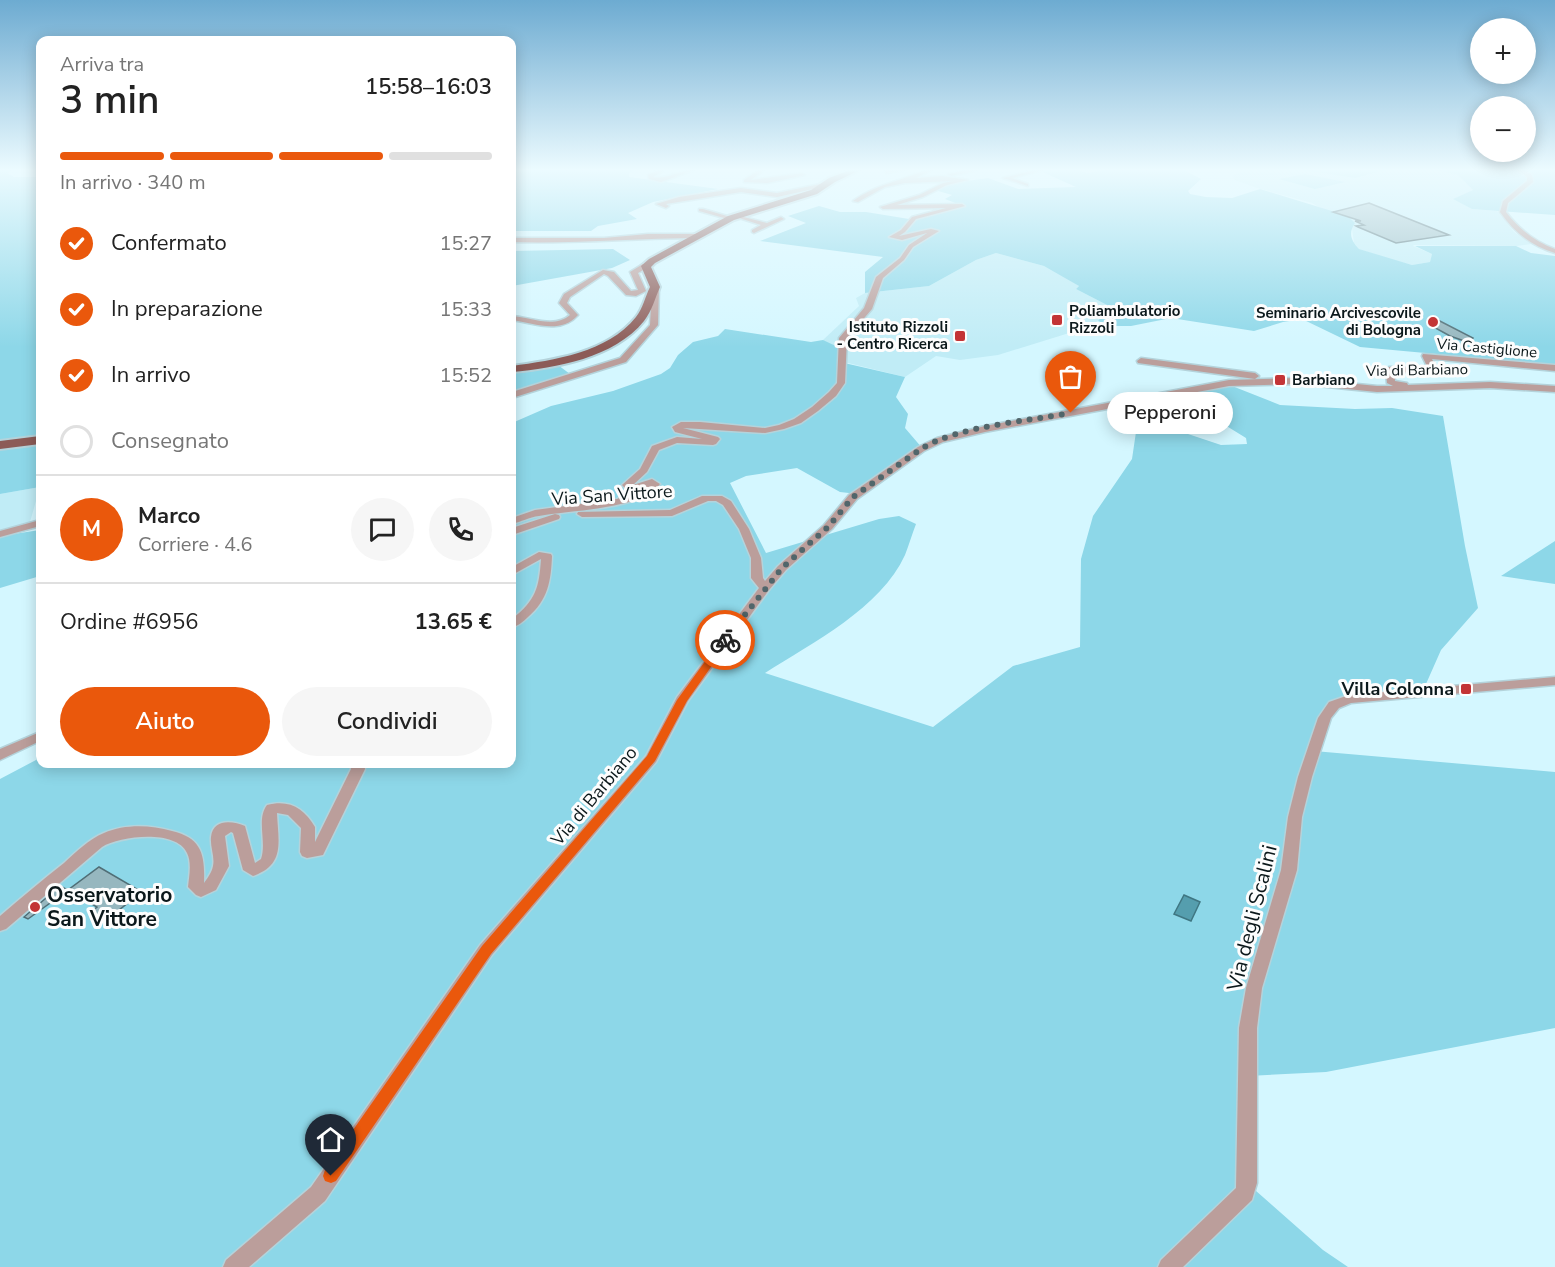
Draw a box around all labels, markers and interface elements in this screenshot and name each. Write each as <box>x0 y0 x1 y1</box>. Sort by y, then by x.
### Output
map controls <box>1470 18 1536 162</box>
button: + <box>1470 18 1536 84</box>
text: Arriva tra <box>60 51 144 78</box>
text: 15:58–16:03 <box>365 72 492 102</box>
text: 3 min <box>60 74 159 127</box>
button: − <box>1470 96 1536 162</box>
text: In arrivo · 340 m <box>60 169 206 196</box>
icon: check <box>60 227 93 260</box>
text: Confermato <box>111 228 227 258</box>
text: 15:27 <box>439 230 492 257</box>
icon: check <box>60 293 93 326</box>
text: In preparazione <box>111 294 263 324</box>
text: 15:33 <box>439 296 492 323</box>
place label: Poliambulatorio Rizzoli <box>1069 301 1181 338</box>
place label: Seminario Arcivescovile di Bologna <box>1256 303 1421 340</box>
marker: Poliambulatorio Rizzoli <box>1050 313 1064 327</box>
marker: Seminario Arcivescovile di Bologna <box>1426 315 1440 329</box>
place label: Istituto Rizzoli - Centro Ricerca <box>836 317 948 354</box>
marker: Istituto Rizzoli - Centro Ricerca <box>953 329 967 343</box>
street label: Via Castiglione <box>1435 334 1538 362</box>
pin <box>1045 351 1096 413</box>
icon: check <box>60 359 93 392</box>
street label: Via di Barbiano <box>1365 359 1468 381</box>
text: In arrivo <box>111 360 191 390</box>
icon: bag <box>1054 360 1087 393</box>
text: 15:52 <box>439 362 492 389</box>
place label: Barbiano <box>1292 370 1355 390</box>
marker: Barbiano <box>1273 373 1287 387</box>
callout: Pepperoni <box>1107 392 1233 434</box>
text: Pepperoni <box>1124 399 1216 426</box>
text: Consegnato <box>111 426 229 456</box>
street label: Via San Vittore <box>550 479 673 511</box>
button: chat <box>351 498 414 561</box>
button: phone <box>429 498 492 561</box>
text: Marco <box>138 501 200 531</box>
text: M <box>82 514 101 544</box>
text: Corriere · 4.6 <box>138 531 253 558</box>
text: Ordine #6956 <box>60 607 198 637</box>
text: 13.65 € <box>415 607 492 637</box>
courier <box>695 610 755 670</box>
icon: bike <box>709 624 742 657</box>
place label: Villa Colonna <box>1341 677 1454 701</box>
marker: Villa Colonna <box>1459 682 1473 696</box>
button: Aiuto <box>60 687 270 756</box>
button: Condividi <box>282 687 492 756</box>
street label: Via di Barbiano <box>545 741 643 851</box>
street label: Via degli Scalini <box>1220 842 1284 995</box>
place label: Osservatorio San Vittore <box>47 881 172 933</box>
marker: Osservatorio San Vittore <box>28 900 42 914</box>
pin <box>305 1114 356 1176</box>
icon: home <box>314 1123 347 1156</box>

